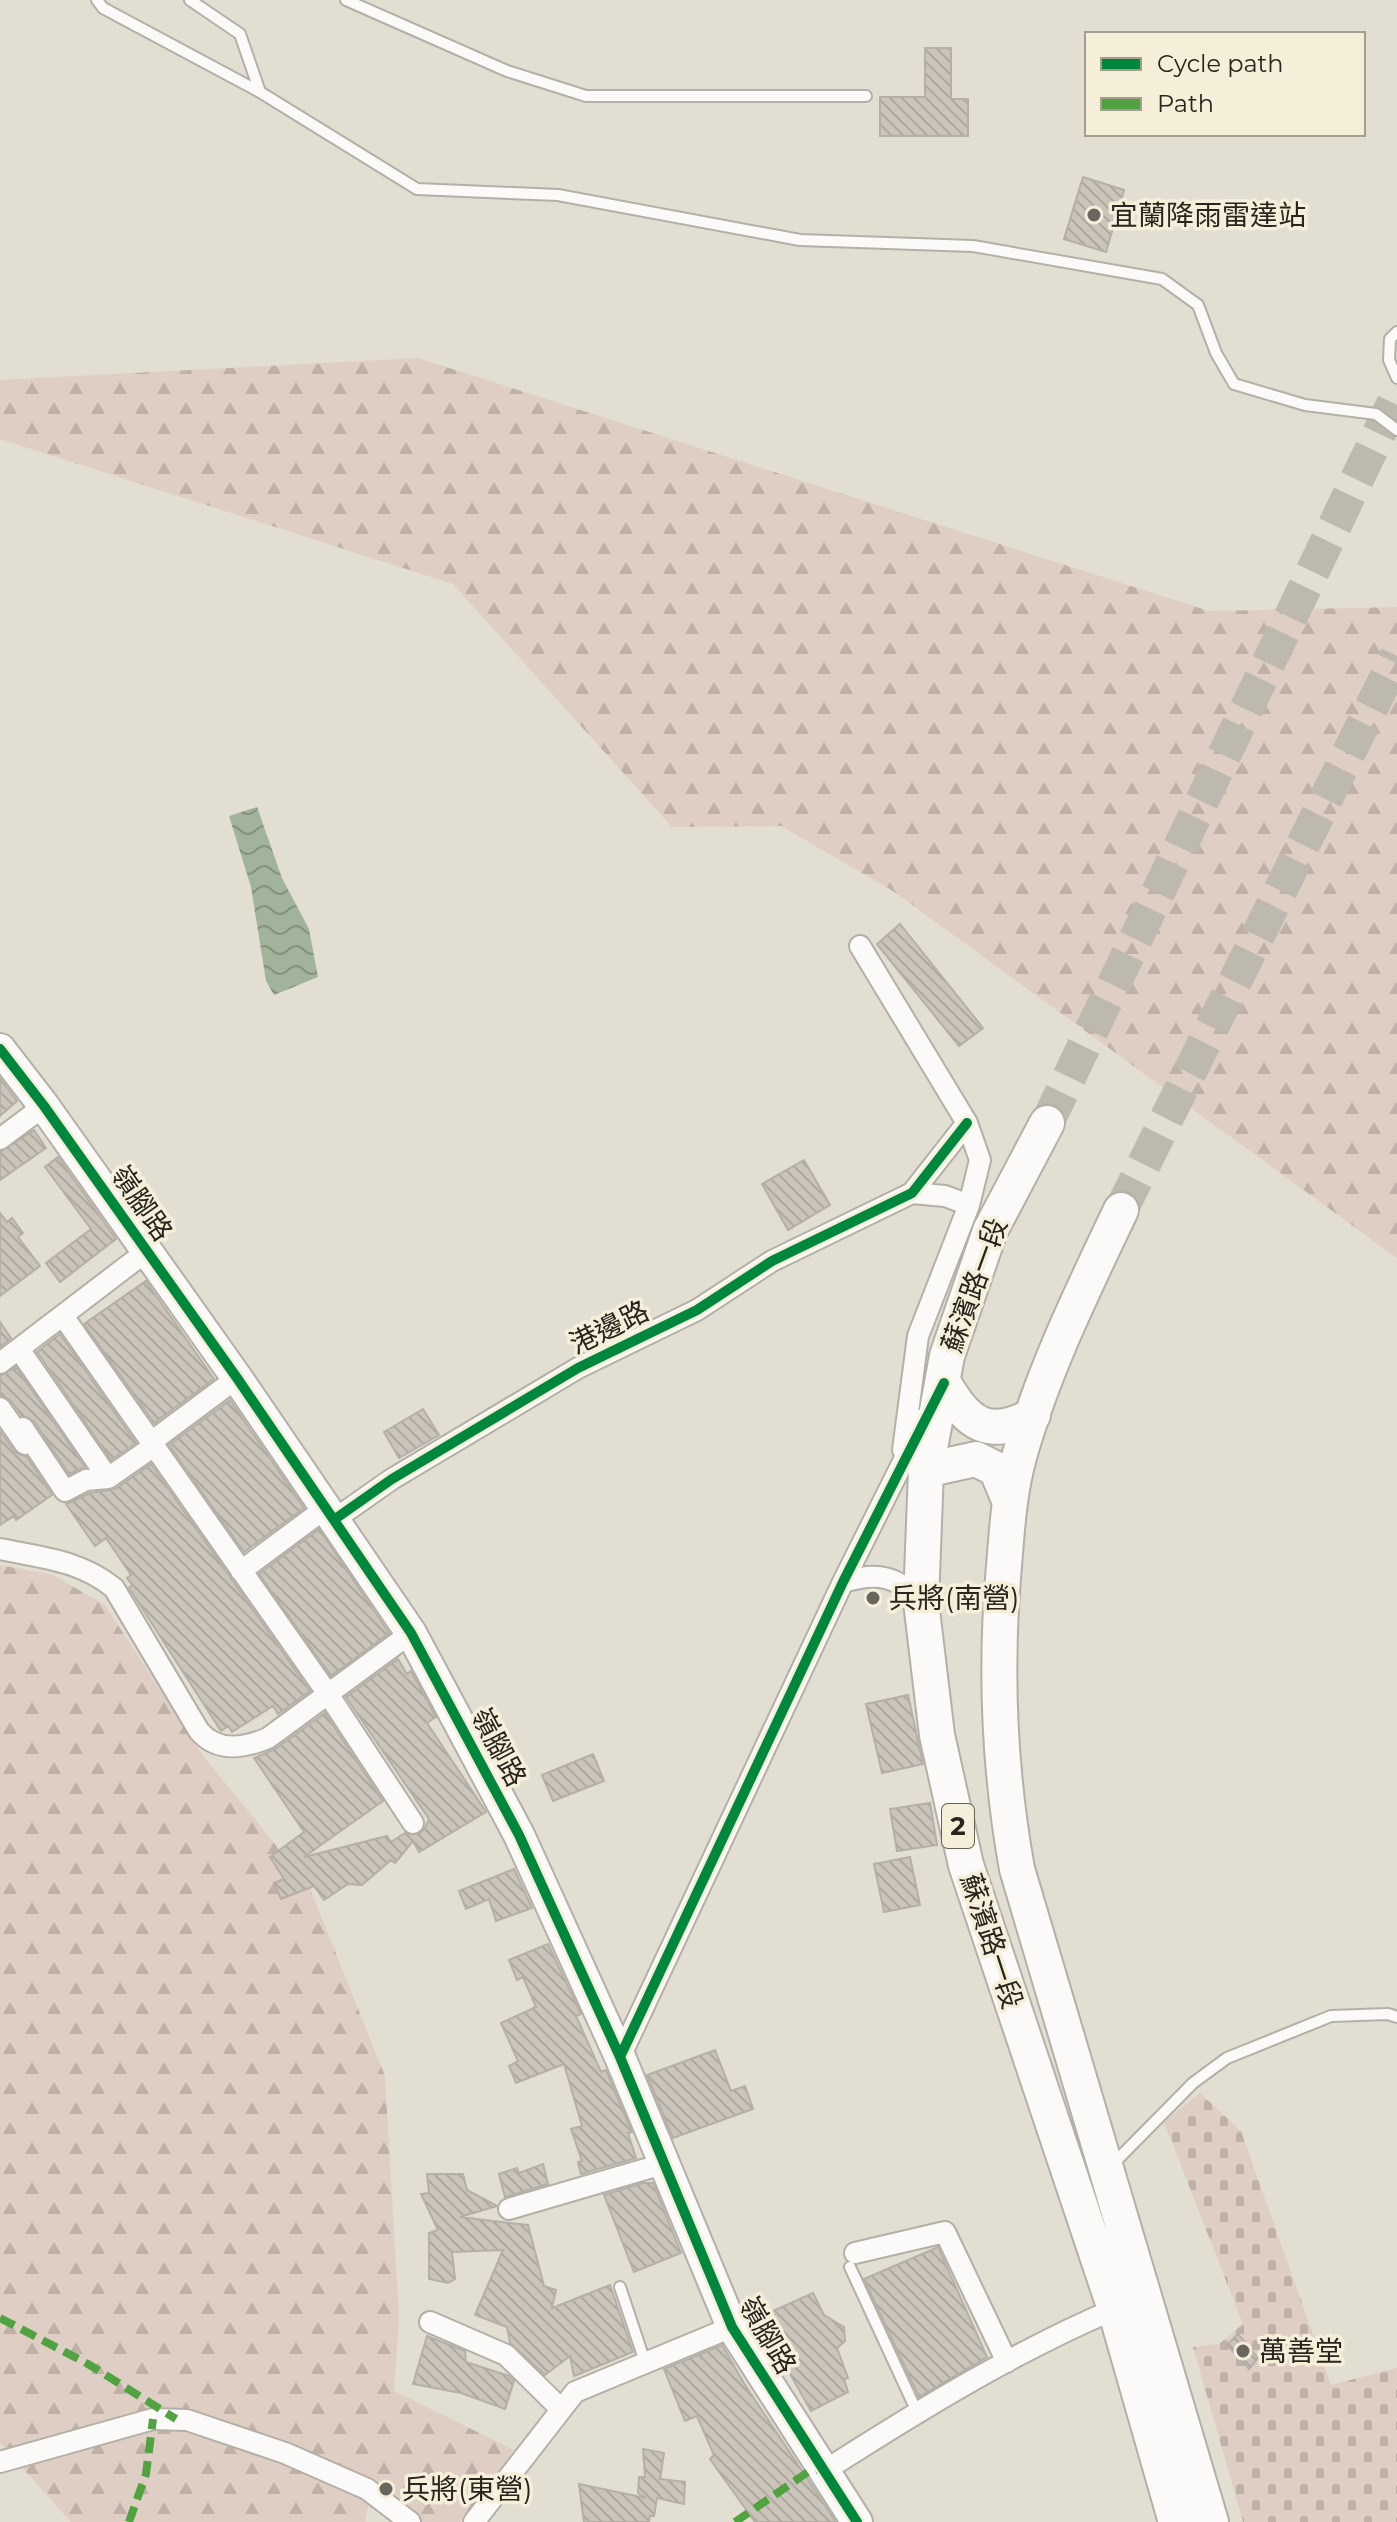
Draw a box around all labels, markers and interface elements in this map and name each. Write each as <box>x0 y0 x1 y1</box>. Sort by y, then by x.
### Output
legend <box>1085 32 1365 136</box>
text: Cycle path <box>1157 49 1284 78</box>
text: Path <box>1157 89 1214 118</box>
place label: 宜蘭降雨雷達站 <box>1110 198 1306 232</box>
marker: 宜蘭降雨雷達站 <box>1085 206 1103 224</box>
street label: 嶺腳路 <box>104 1159 180 1247</box>
street label: 蘇濱路一段 <box>934 1213 1014 1357</box>
street label: 港邊路 <box>564 1293 654 1361</box>
place label: 兵將(南營) <box>889 1581 1019 1615</box>
marker: 兵將(南營) <box>864 1589 882 1607</box>
street label: 嶺腳路 <box>464 1702 534 1792</box>
road number: 2 <box>942 1804 974 1848</box>
street label: 蘇濱路一段 <box>954 1869 1030 2013</box>
street label: 嶺腳路 <box>732 2290 804 2380</box>
place label: 萬善堂 <box>1259 2334 1343 2368</box>
marker: 萬善堂 <box>1234 2342 1252 2360</box>
place label: 兵將(東營) <box>402 2472 532 2506</box>
marker: 兵將(東營) <box>377 2480 395 2498</box>

